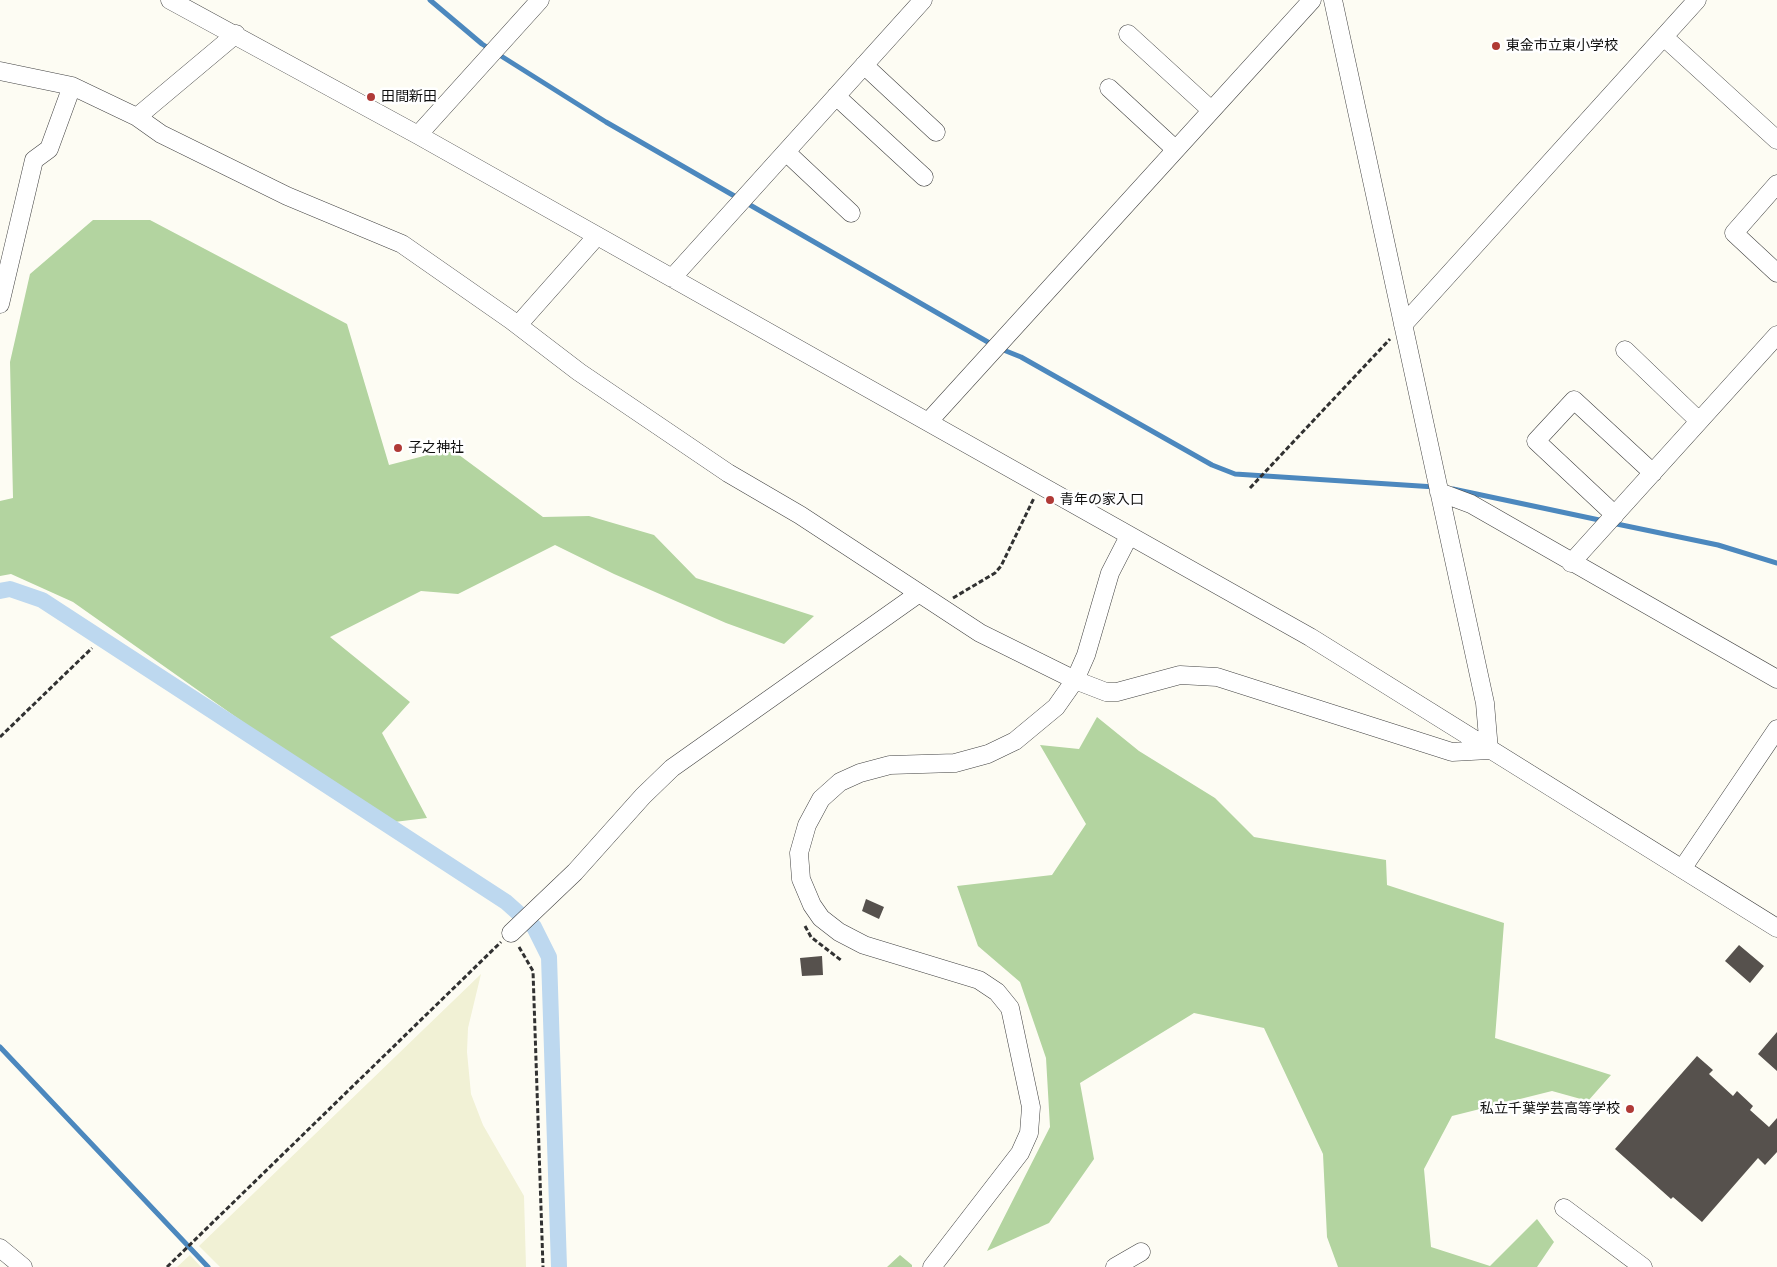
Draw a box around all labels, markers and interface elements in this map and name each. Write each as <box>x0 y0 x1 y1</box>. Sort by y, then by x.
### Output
place label: 東金市立東小学校 <box>1506 38 1618 54</box>
marker: 東金市立東小学校 <box>1490 40 1502 52</box>
place label: 田間新田 <box>381 89 437 105</box>
marker: 田間新田 <box>365 91 377 103</box>
place label: 子之神社 <box>408 440 464 456</box>
marker: 子之神社 <box>392 442 404 454</box>
place label: 青年の家入口 <box>1060 492 1144 508</box>
marker: 青年の家入口 <box>1044 494 1056 506</box>
place label: 私立千葉学芸高等学校 <box>1480 1101 1620 1117</box>
marker: 私立千葉学芸高等学校 <box>1624 1103 1636 1115</box>

